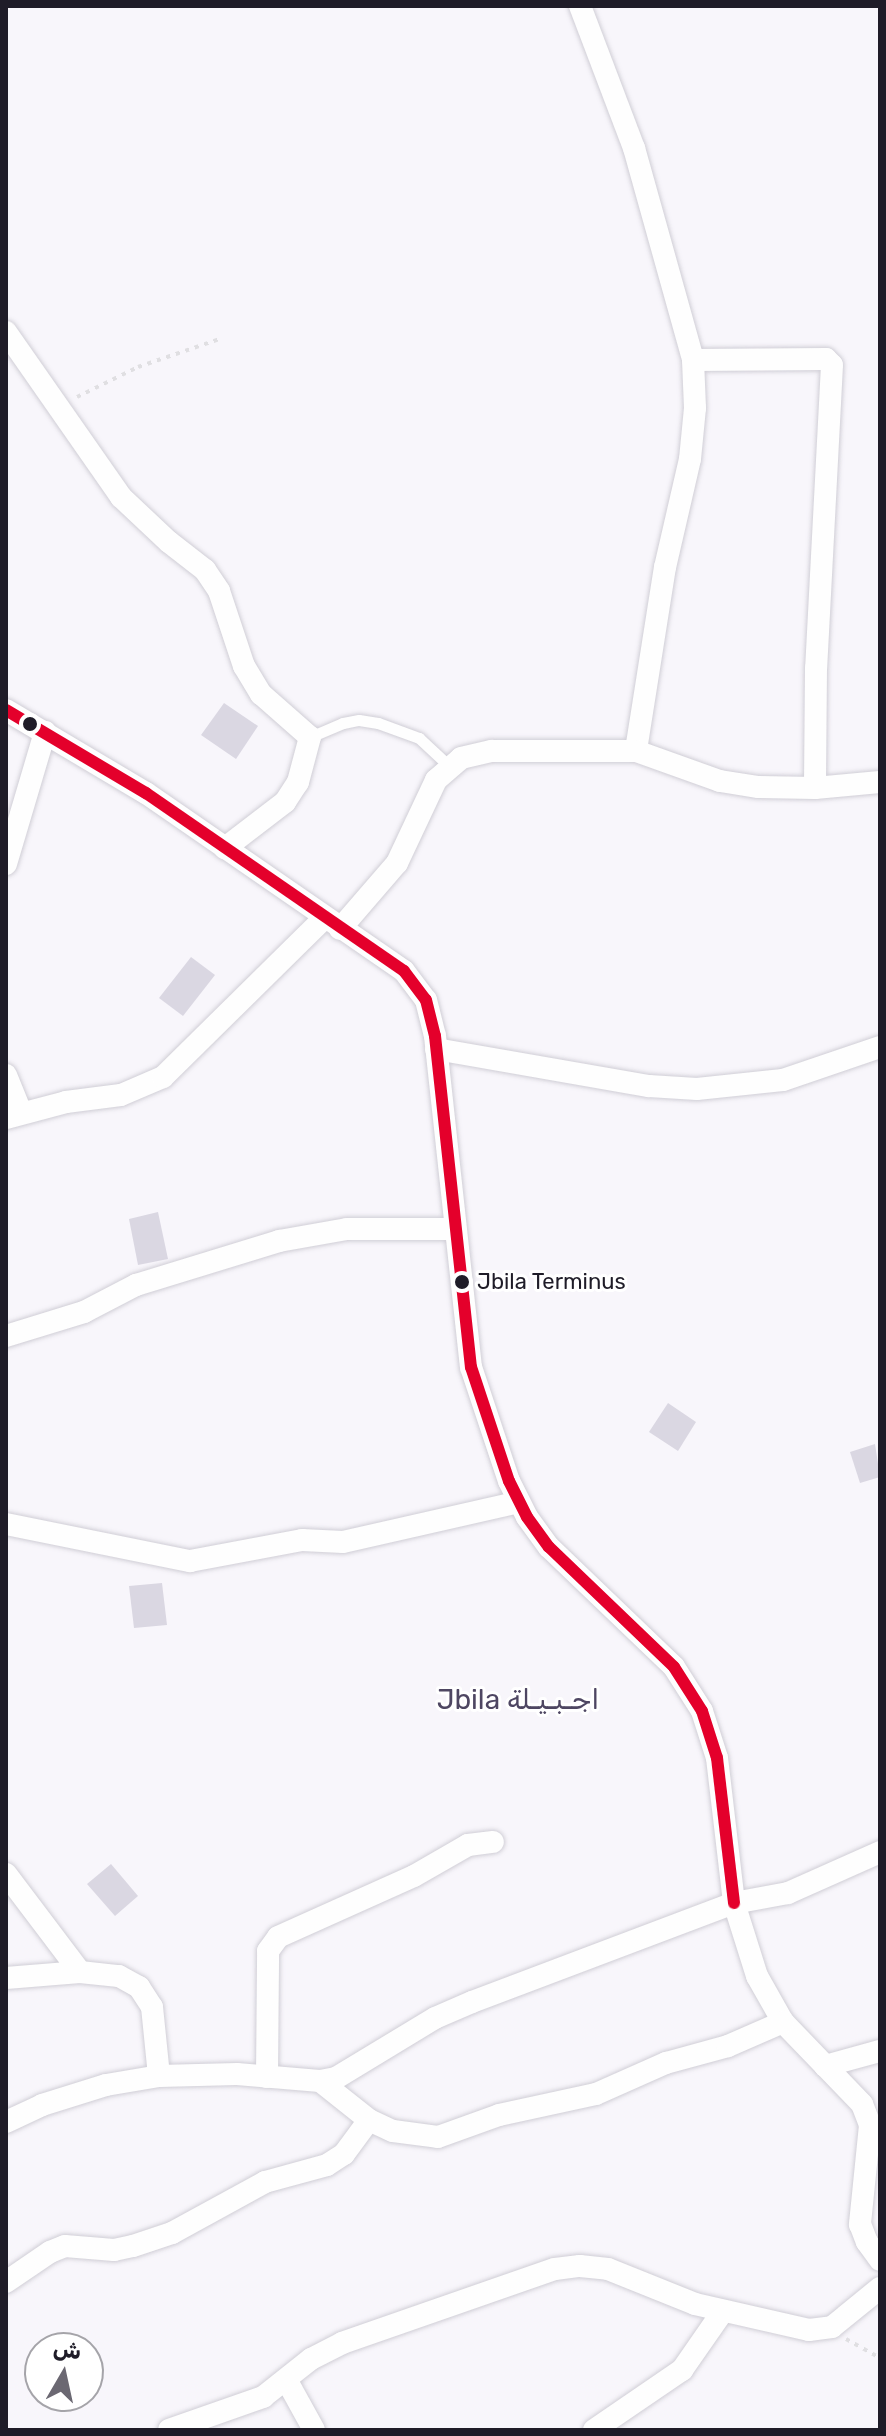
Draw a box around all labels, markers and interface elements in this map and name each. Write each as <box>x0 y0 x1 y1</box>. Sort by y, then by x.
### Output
unlabelled marker <box>22 716 38 732</box>
place label: Jbila Terminus <box>477 1269 626 1295</box>
marker: Jbila Terminus <box>454 1274 470 1290</box>
district label: Jbila اجـبـيـلة <box>437 1683 599 1717</box>
north arrow <box>24 2332 104 2412</box>
text: ش <box>52 2334 83 2365</box>

